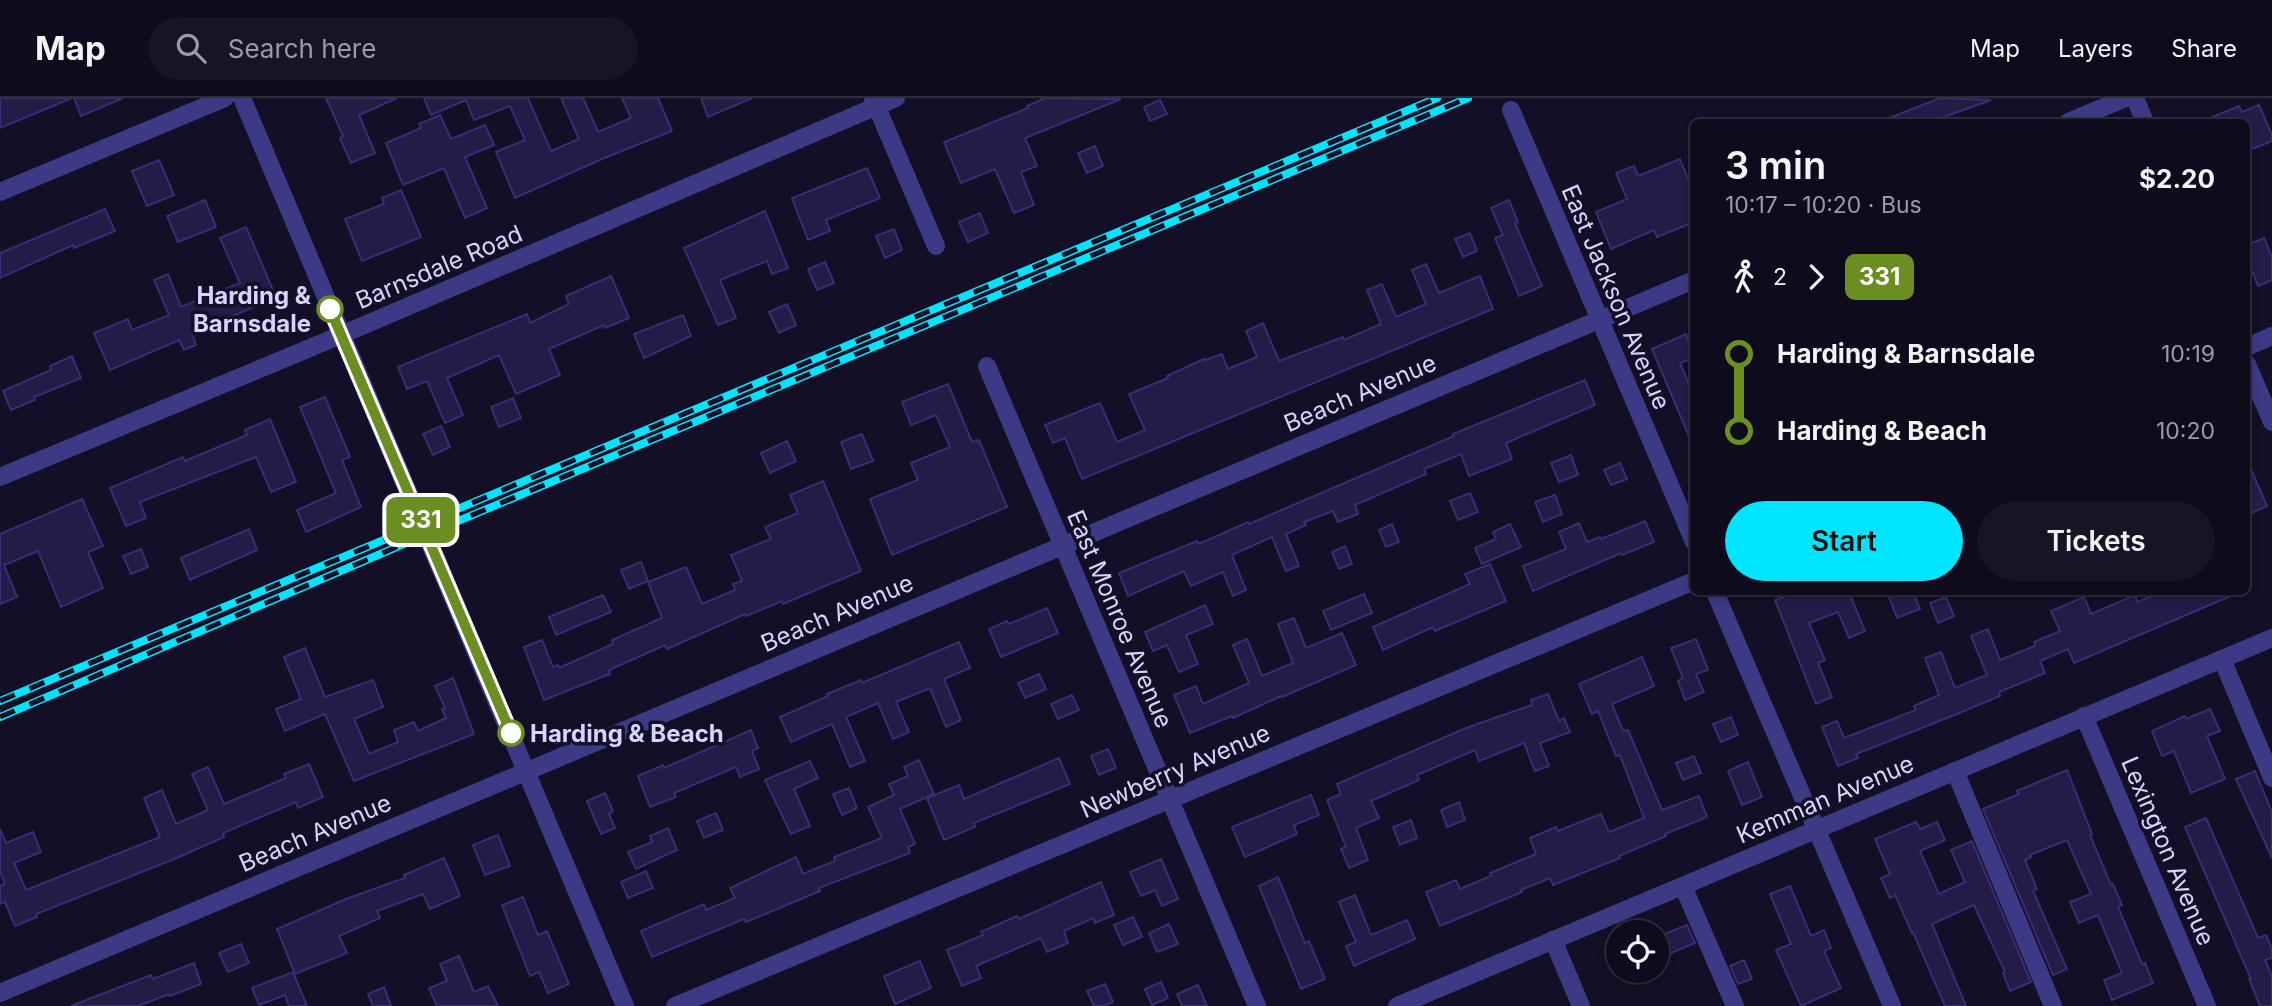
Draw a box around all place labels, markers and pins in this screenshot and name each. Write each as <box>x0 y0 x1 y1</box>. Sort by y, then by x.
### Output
place label: Harding & Barnsdale <box>193 281 312 338</box>
marker: Harding & Barnsdale <box>317 296 343 322</box>
place label: Harding & Beach <box>530 719 724 748</box>
marker: Harding & Beach <box>498 720 524 746</box>

